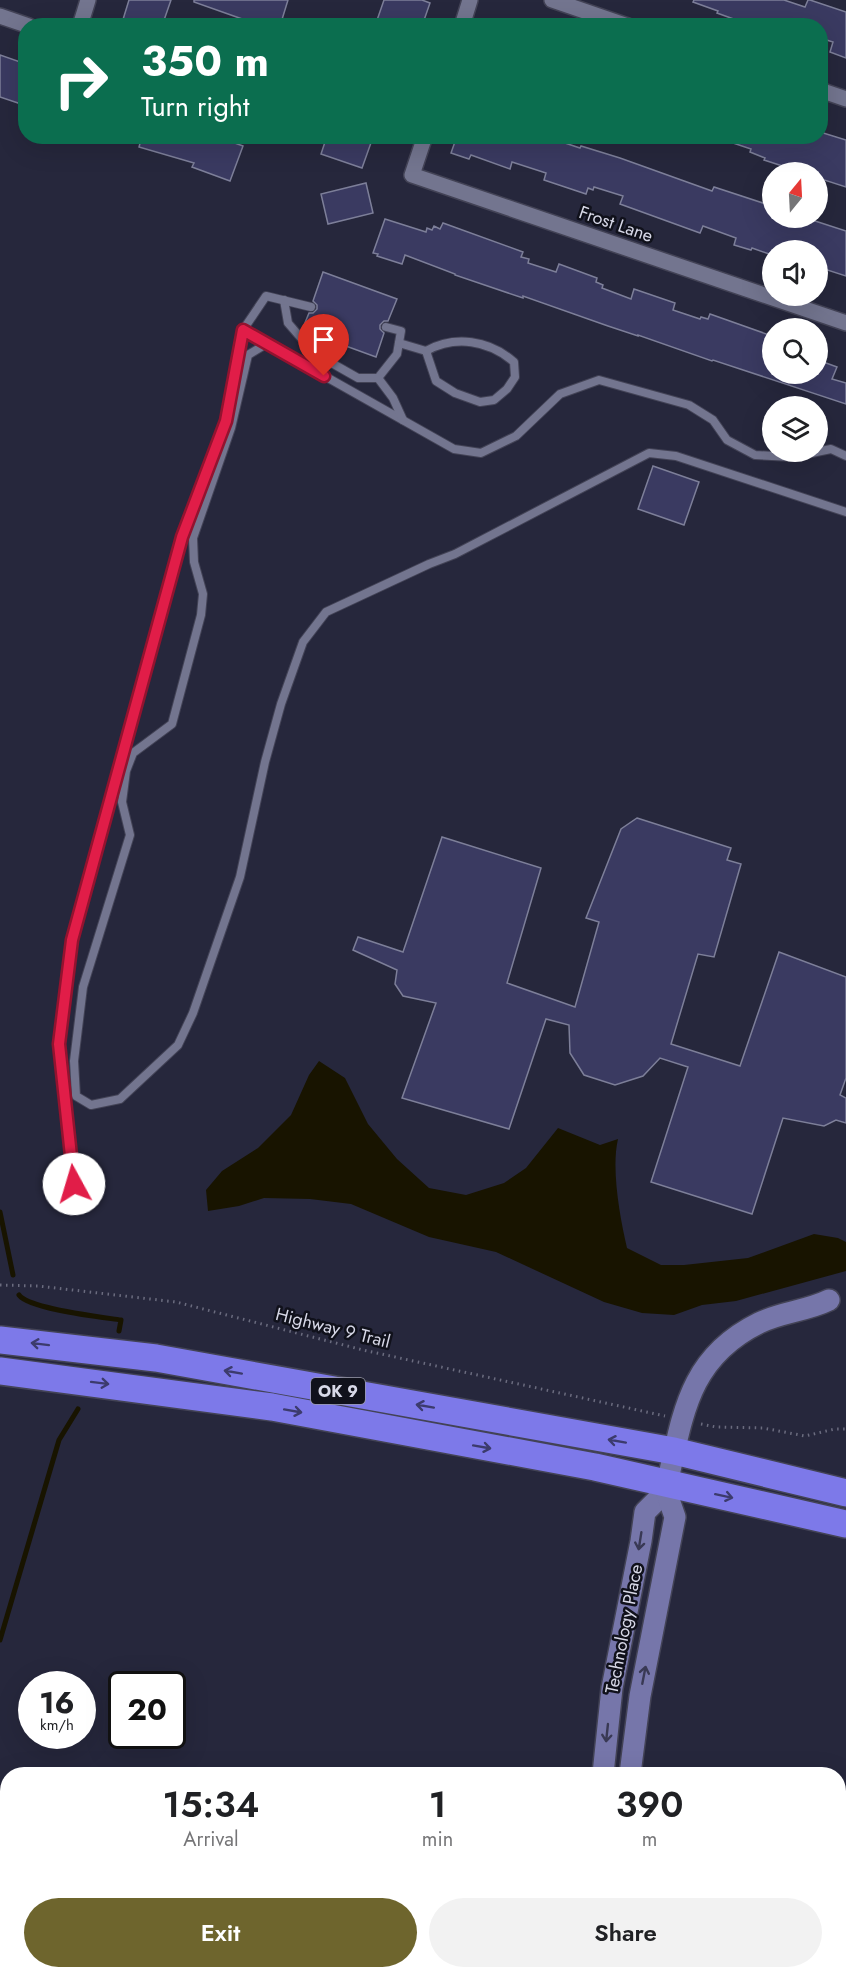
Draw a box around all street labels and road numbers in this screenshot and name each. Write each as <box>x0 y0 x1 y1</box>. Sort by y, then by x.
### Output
street label: Frost Lane <box>575 199 657 249</box>
street label: Highway 9 Trail <box>273 1301 393 1355</box>
road number: OK 9 <box>311 1378 365 1404</box>
street label: Technology Place <box>599 1562 649 1696</box>

